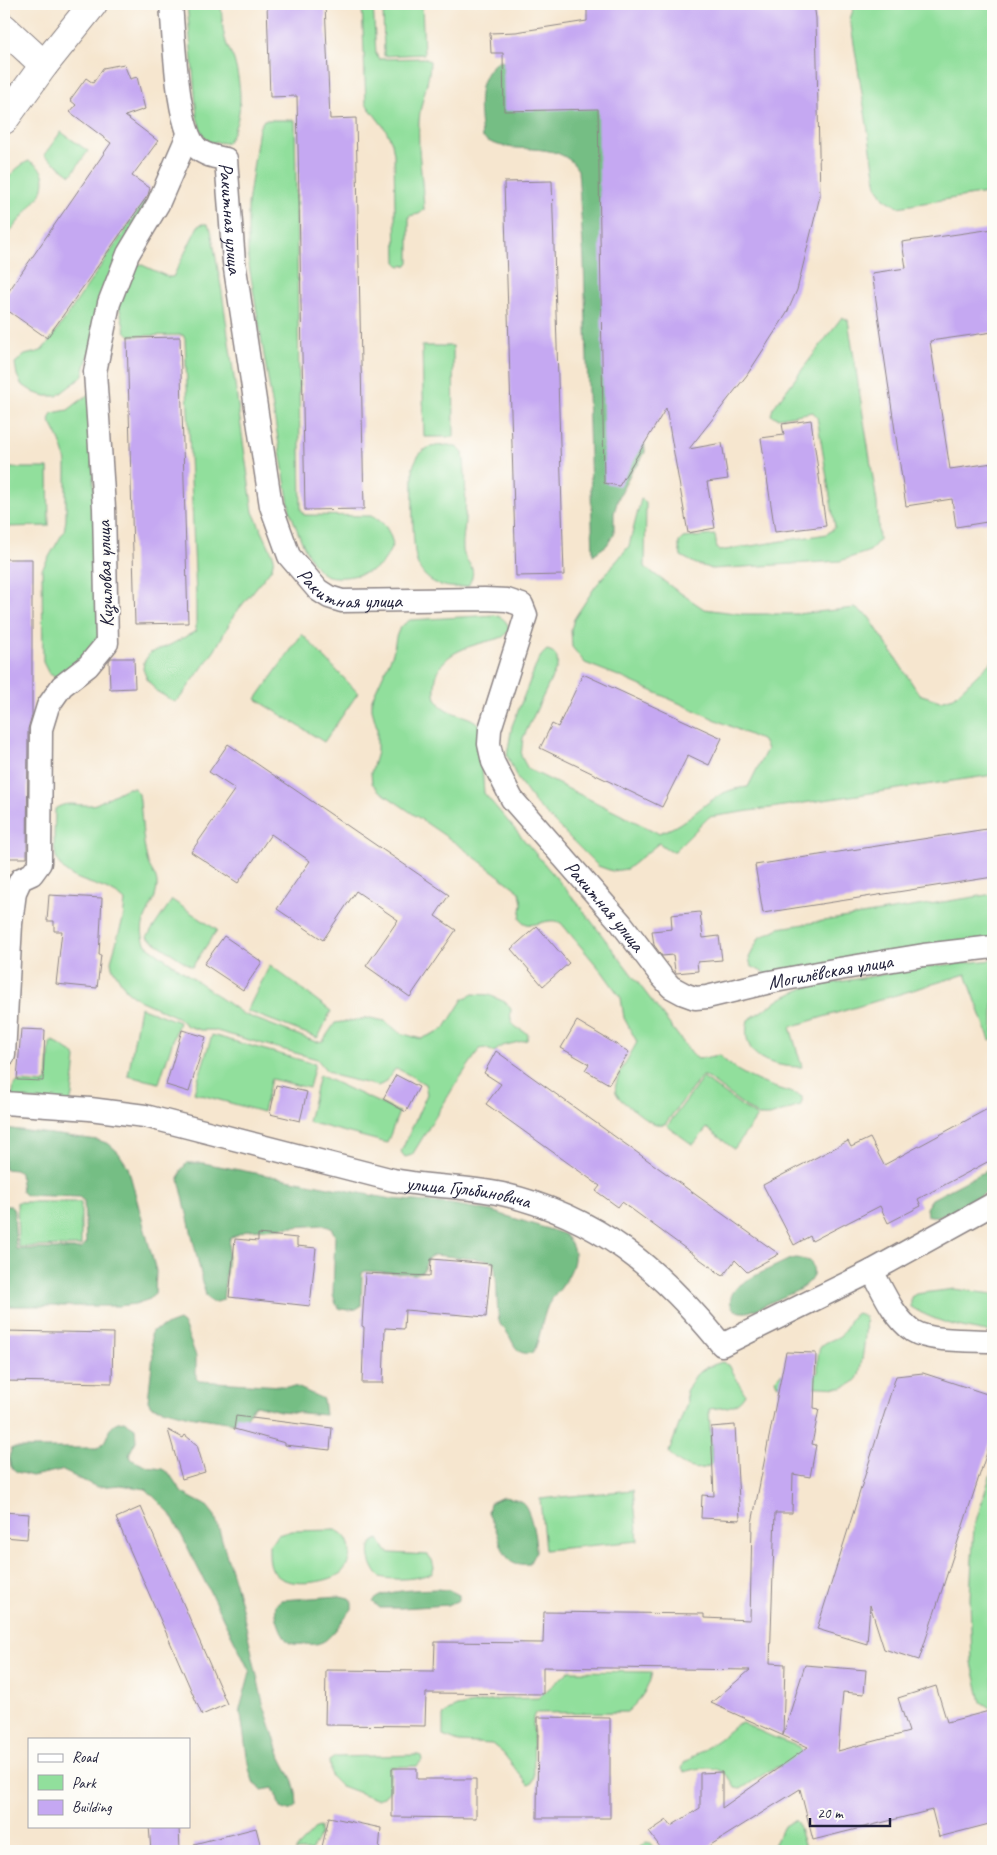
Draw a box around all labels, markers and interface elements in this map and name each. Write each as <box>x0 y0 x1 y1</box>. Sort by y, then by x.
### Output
street label: Ракитная улица <box>214 162 248 277</box>
street label: Кизиловая улица <box>91 518 120 628</box>
street label: Ракитная улица <box>292 563 403 614</box>
street label: Ракитная улица <box>559 855 651 957</box>
street label: Могилёвская улица <box>766 948 896 995</box>
street label: улица Гульбиновича <box>404 1170 536 1214</box>
legend <box>28 1738 190 1828</box>
text: Road <box>72 1748 99 1767</box>
text: Park <box>72 1774 97 1793</box>
scale bar <box>810 1795 890 1827</box>
text: Building <box>72 1798 112 1817</box>
text: 20 m <box>817 1804 844 1823</box>

